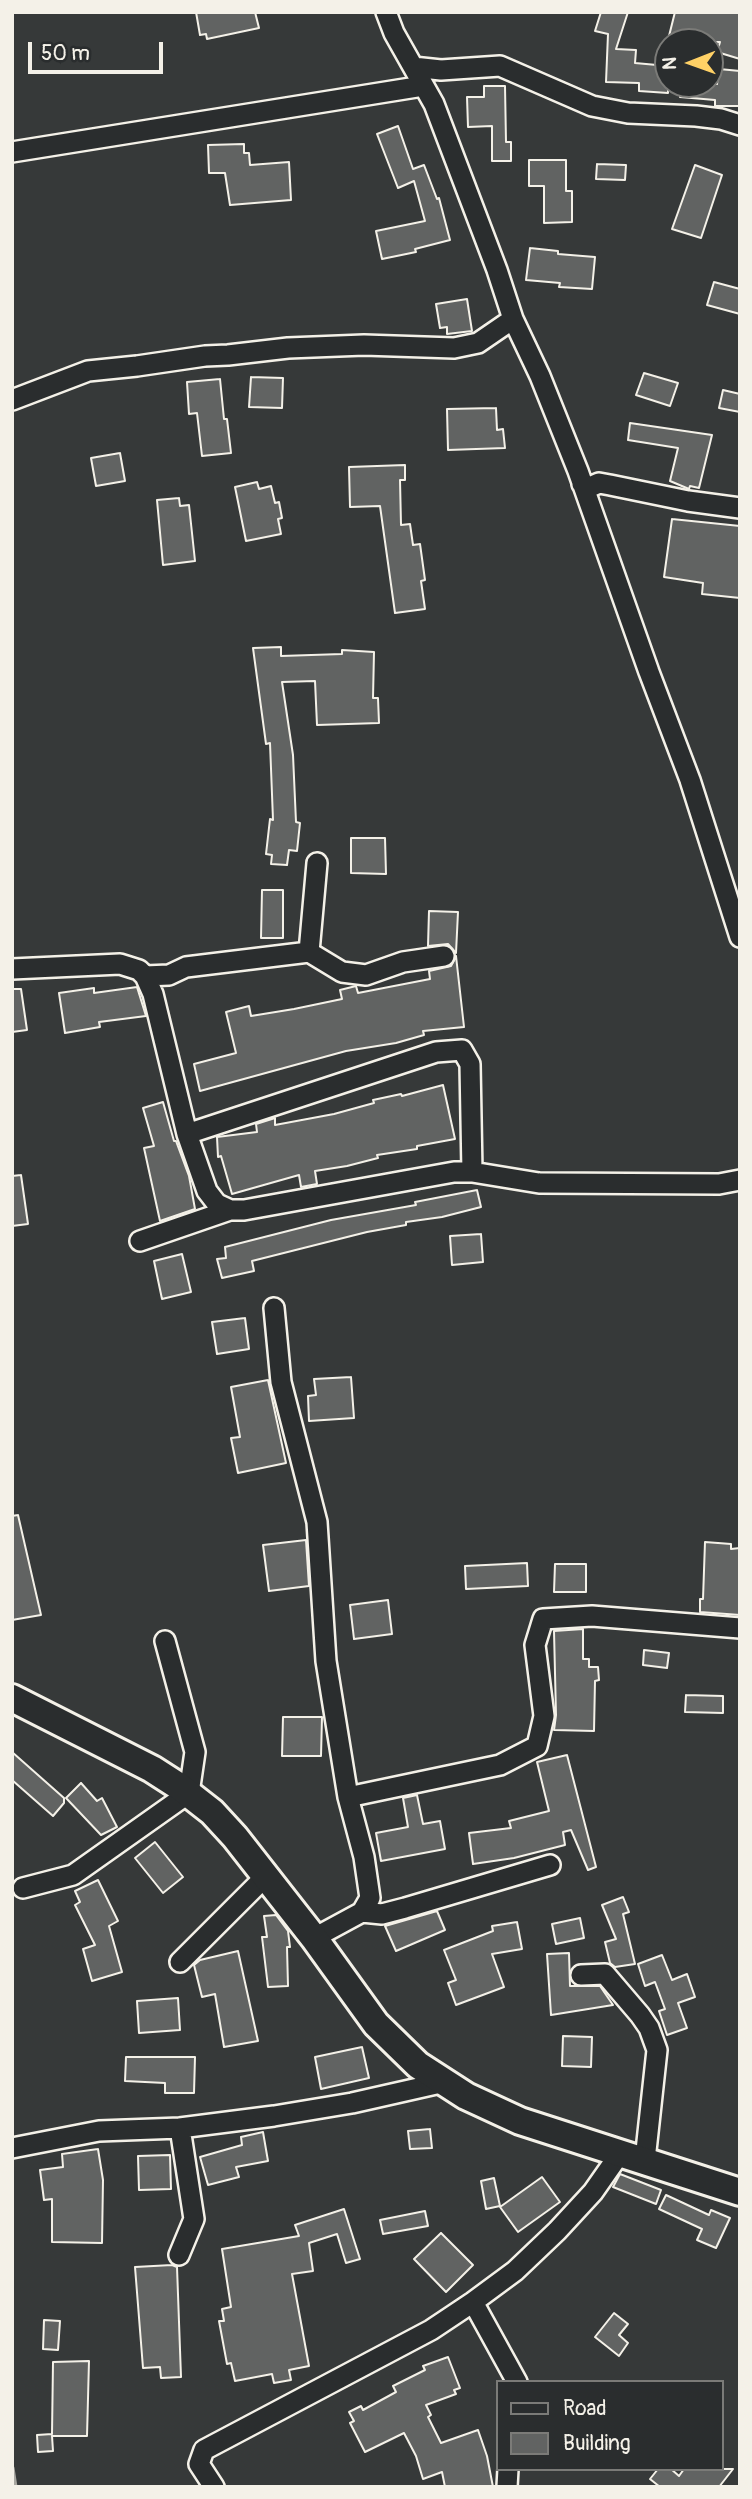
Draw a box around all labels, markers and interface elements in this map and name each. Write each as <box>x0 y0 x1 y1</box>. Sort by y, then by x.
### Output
scale bar <box>32 28 166 72</box>
north arrow <box>654 28 724 98</box>
text: 50 m <box>41 40 90 67</box>
text: N <box>658 57 682 70</box>
legend <box>496 2380 724 2471</box>
text: Road <box>563 2395 607 2422</box>
text: Building <box>563 2430 630 2457</box>

